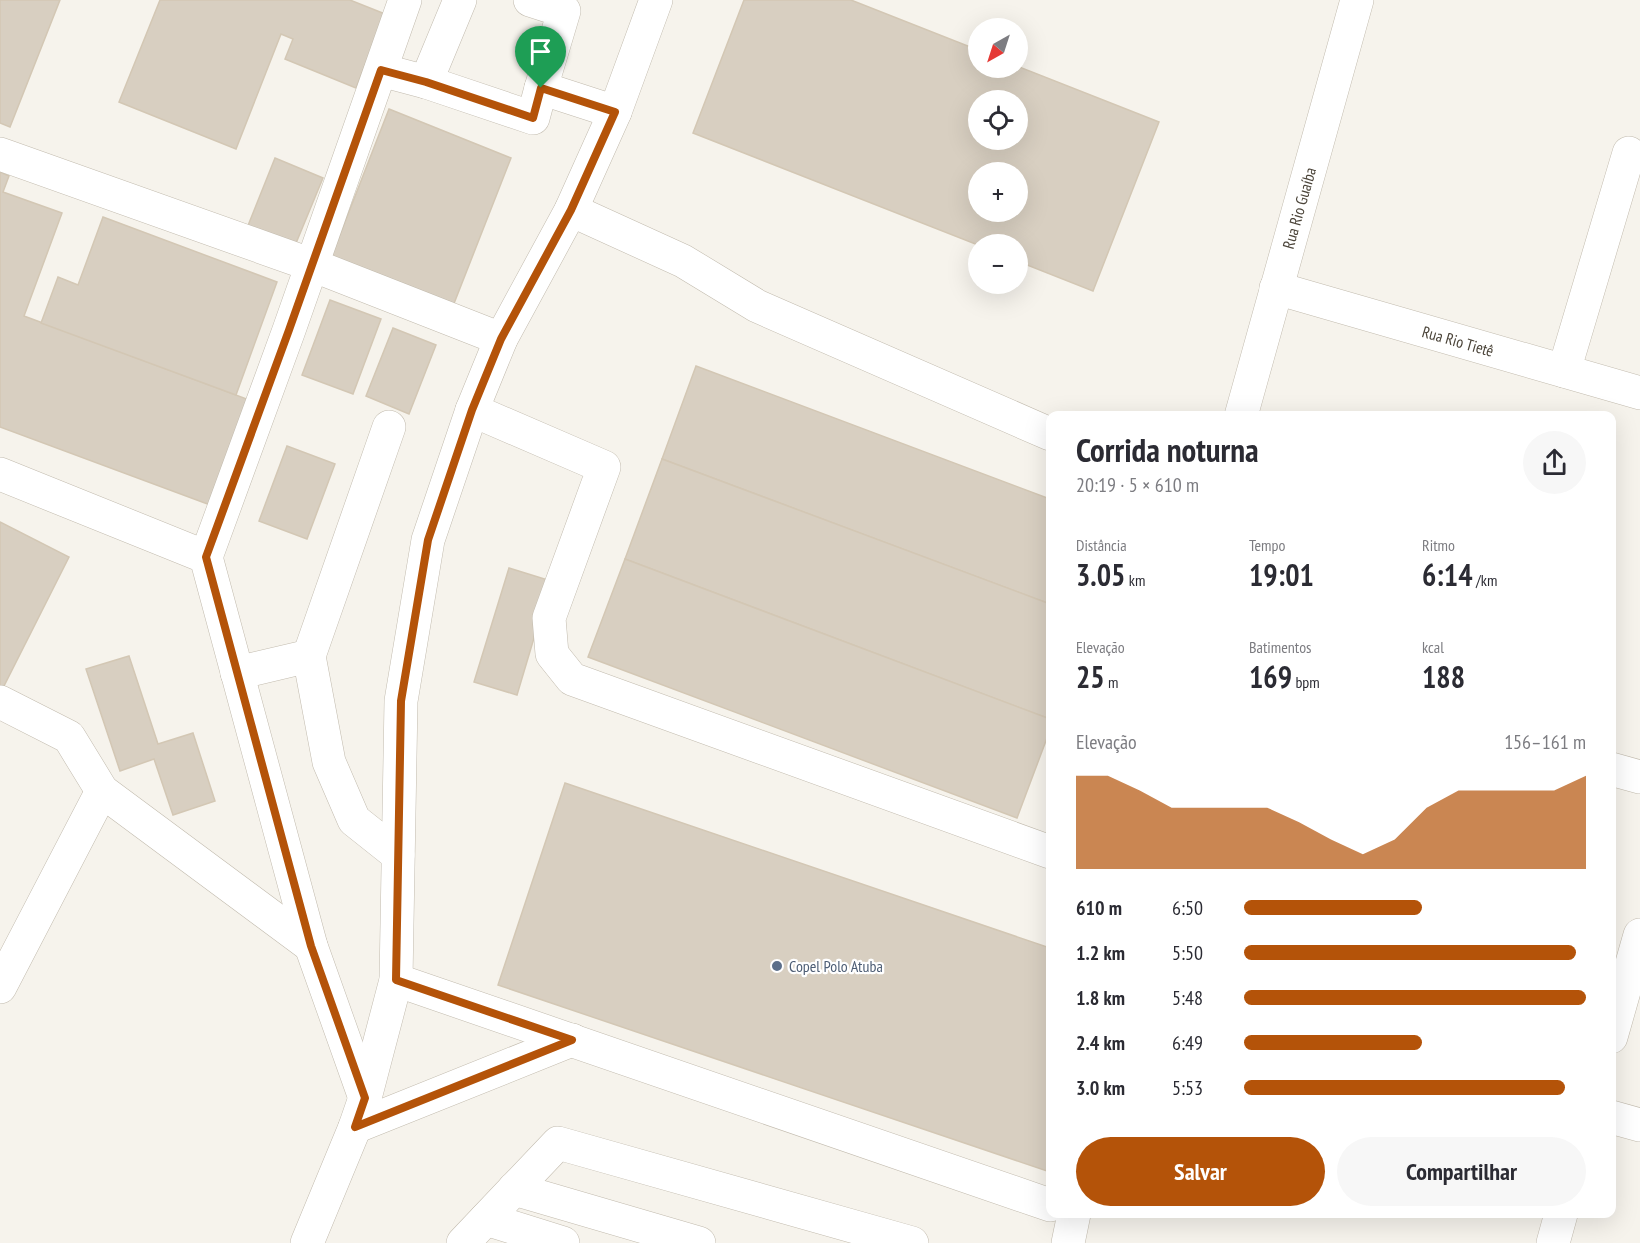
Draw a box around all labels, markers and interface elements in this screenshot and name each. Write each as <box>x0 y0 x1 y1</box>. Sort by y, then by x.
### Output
north arrow <box>968 18 1028 78</box>
map controls <box>968 18 1028 294</box>
pin <box>515 26 566 88</box>
icon: arrive <box>524 35 557 68</box>
button: locate <box>968 90 1028 150</box>
button: + <box>968 162 1028 222</box>
street label: Rua Rio Guaíba <box>1278 165 1320 251</box>
button: − <box>968 234 1028 294</box>
street label: Rua Rio Tietê <box>1420 321 1496 361</box>
text: Corrida noturna <box>1076 428 1259 471</box>
button: share <box>1523 431 1586 494</box>
text: 20:19 · 5 × 610 m <box>1076 472 1199 498</box>
text: Distância <box>1076 535 1127 555</box>
text: Tempo <box>1249 535 1285 555</box>
text: Ritmo <box>1422 535 1455 555</box>
text: 3.05 <box>1076 555 1125 594</box>
text: 19:01 <box>1249 555 1314 594</box>
text: 6:14 <box>1422 555 1473 594</box>
text: km <box>1125 570 1145 590</box>
text: /km <box>1473 570 1497 590</box>
text: Elevação <box>1076 637 1125 657</box>
text: Batimentos <box>1249 637 1311 657</box>
text: kcal <box>1422 637 1444 657</box>
text: 25 <box>1076 657 1105 696</box>
text: 169 <box>1249 657 1292 696</box>
text: 188 <box>1422 657 1465 696</box>
text: m <box>1105 672 1119 692</box>
text: bpm <box>1292 672 1320 692</box>
text: Elevação <box>1076 729 1137 755</box>
text: 156–161 m <box>1504 729 1586 755</box>
text: 610 m <box>1076 895 1122 921</box>
text: 6:50 <box>1172 895 1203 921</box>
text: 1.2 km <box>1076 940 1125 966</box>
text: 5:50 <box>1172 940 1203 966</box>
place label: Copel Polo Atuba <box>789 956 883 976</box>
marker: Copel Polo Atuba <box>770 959 784 973</box>
text: 1.8 km <box>1076 985 1125 1011</box>
text: 5:48 <box>1172 985 1203 1011</box>
text: 2.4 km <box>1076 1030 1125 1056</box>
text: 6:49 <box>1172 1030 1203 1056</box>
text: 3.0 km <box>1076 1075 1125 1101</box>
text: 5:53 <box>1172 1075 1203 1101</box>
button: Salvar <box>1076 1137 1325 1206</box>
button: Compartilhar <box>1337 1137 1586 1206</box>

